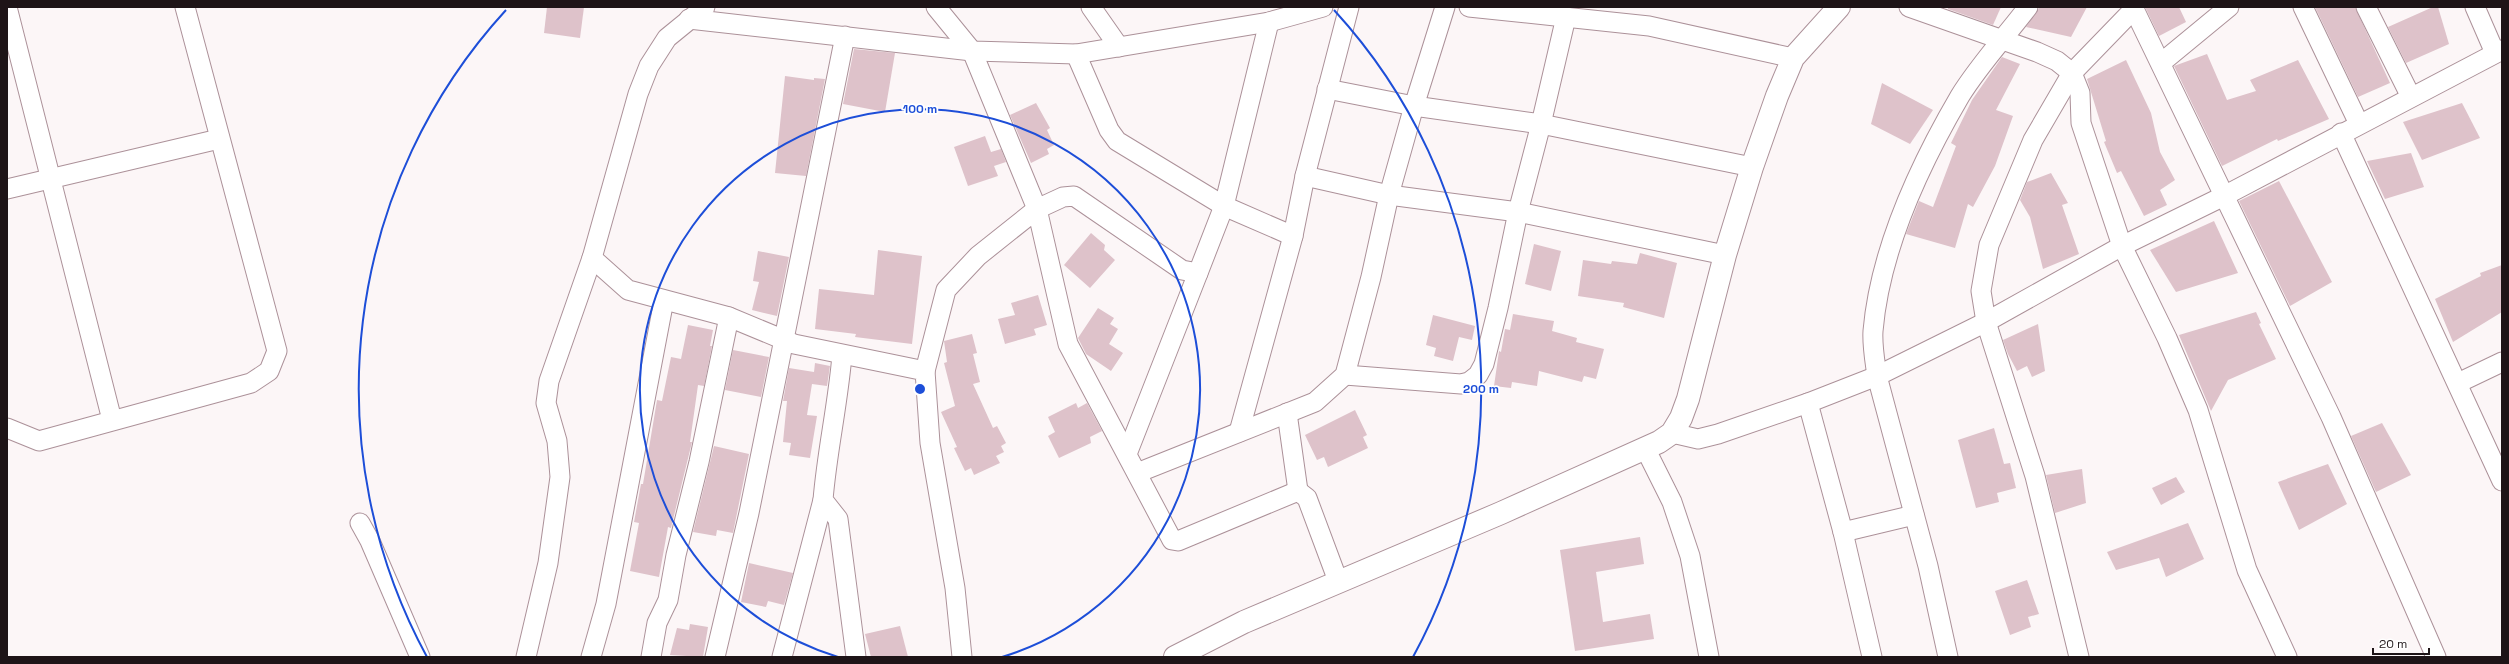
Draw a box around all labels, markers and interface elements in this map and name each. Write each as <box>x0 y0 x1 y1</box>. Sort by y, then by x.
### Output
text: 100 m <box>903 101 937 117</box>
text: 200 m <box>1463 381 1499 397</box>
centre of rings <box>913 382 927 396</box>
scale bar <box>2373 630 2429 656</box>
text: 20 m <box>2379 636 2407 652</box>

